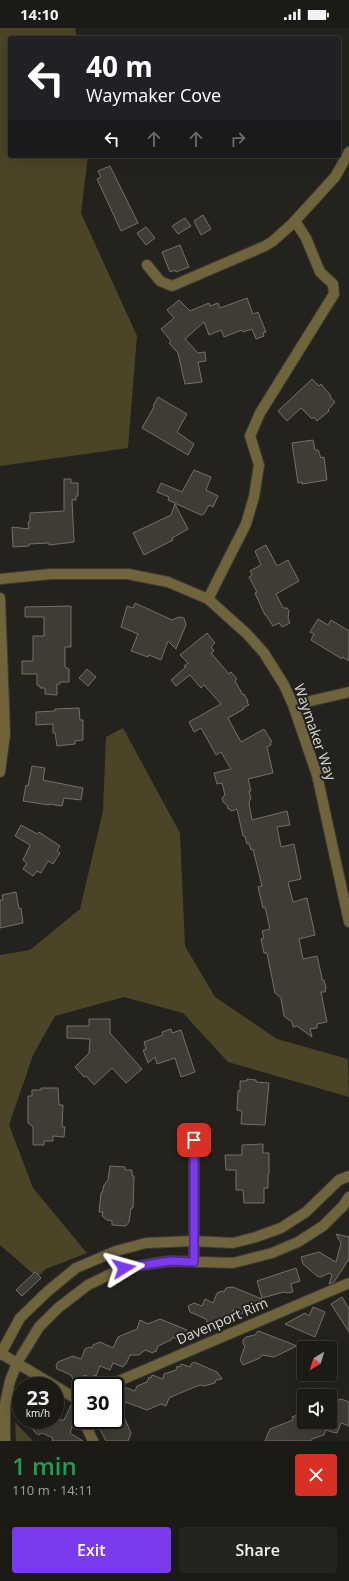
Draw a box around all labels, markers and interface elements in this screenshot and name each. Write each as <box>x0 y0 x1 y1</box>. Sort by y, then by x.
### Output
text: 14:10 <box>20 4 59 24</box>
text: 40 m <box>86 47 153 85</box>
icon: left <box>20 52 72 104</box>
text: Waymaker Cove <box>86 83 221 107</box>
icon: left <box>101 128 123 150</box>
icon: ahead <box>143 128 165 150</box>
icon: ahead <box>185 128 207 150</box>
icon: right <box>227 128 249 150</box>
street label: Waymaker Way <box>290 681 341 783</box>
pin <box>177 1123 211 1157</box>
icon: arrive <box>183 1129 205 1151</box>
position arrow <box>103 1247 145 1289</box>
street label: Davenport Rim <box>173 1293 271 1348</box>
north arrow <box>297 1341 337 1381</box>
map controls <box>297 1341 337 1429</box>
speed limit sign: 30 <box>72 1377 124 1429</box>
text: 23 <box>27 1384 49 1411</box>
button: sound <box>297 1389 337 1429</box>
text: km/h <box>26 1406 50 1420</box>
text: 1 min <box>12 1449 77 1482</box>
button: close <box>295 1454 337 1496</box>
text: 110 m · 14:11 <box>12 1481 93 1499</box>
button: Exit <box>12 1527 171 1573</box>
button: Share <box>179 1527 337 1573</box>

